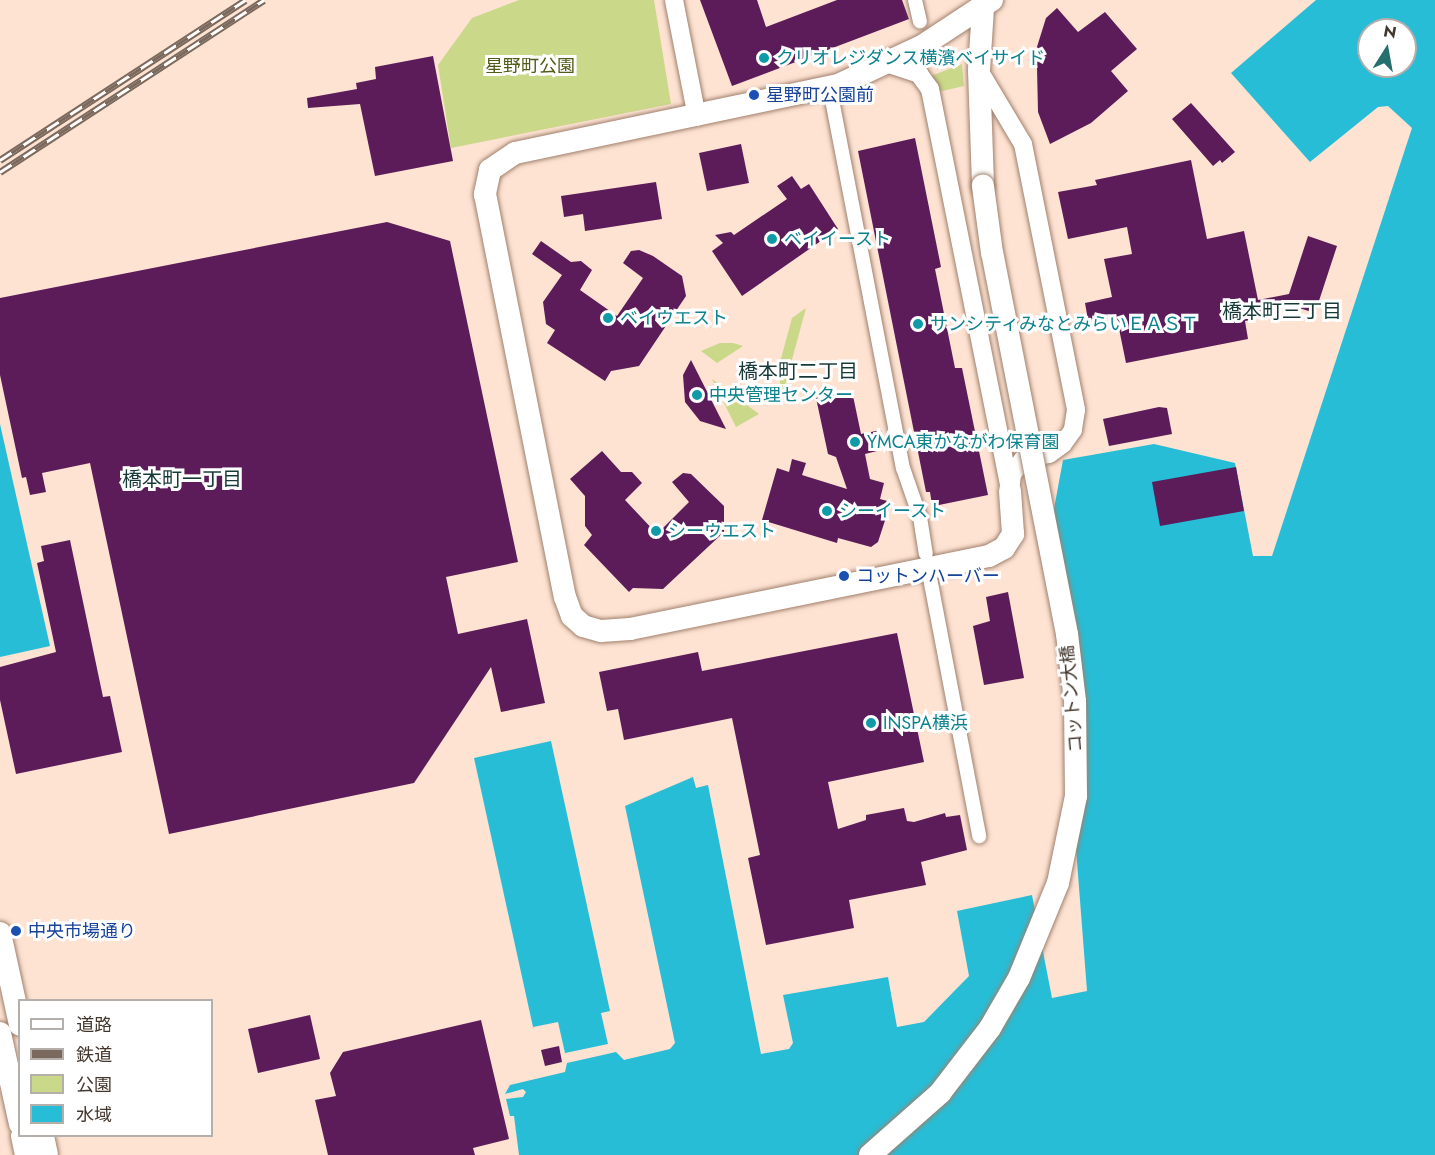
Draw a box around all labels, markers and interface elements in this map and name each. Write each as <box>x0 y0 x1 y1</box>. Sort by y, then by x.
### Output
north arrow <box>1357 18 1417 78</box>
text: N <box>1382 19 1399 44</box>
place label: クリオレジダンス横濱ベイサイド <box>776 47 1046 69</box>
marker: クリオレジダンス横濱ベイサイド <box>757 51 771 65</box>
park label: 星野町公園 <box>485 55 575 77</box>
place label: 星野町公園前 <box>766 84 874 106</box>
marker: 星野町公園前 <box>747 88 761 102</box>
place label: ベイイースト <box>784 228 892 250</box>
marker: ベイイースト <box>765 232 779 246</box>
district label: 橋本町三丁目 <box>1222 299 1342 323</box>
place label: ベイウエスト <box>620 307 728 329</box>
marker: ベイウエスト <box>601 311 615 325</box>
place label: サンシティみなとみらいＥＡＳＴ <box>930 313 1200 335</box>
marker: サンシティみなとみらいＥＡＳＴ <box>911 317 925 331</box>
district label: 橋本町二丁目 <box>738 359 858 383</box>
place label: 中央管理センター <box>709 384 853 406</box>
marker: 中央管理センター <box>690 388 704 402</box>
place label: YMCA東かながわ保育園 <box>867 431 1060 453</box>
marker: YMCA東かながわ保育園 <box>848 435 862 449</box>
district label: 橋本町一丁目 <box>122 467 242 491</box>
place label: シーイースト <box>839 500 947 522</box>
marker: シーイースト <box>820 504 834 518</box>
place label: シーウエスト <box>668 520 776 542</box>
marker: シーウエスト <box>649 524 663 538</box>
place label: コットンハーバー <box>856 565 1000 587</box>
marker: コットンハーバー <box>837 569 851 583</box>
street label: コットン大橋 <box>1057 644 1087 754</box>
place label: INSPA横浜 <box>883 712 968 734</box>
marker: INSPA横浜 <box>864 716 878 730</box>
place label: 中央市場通り <box>28 920 136 942</box>
marker: 中央市場通り <box>9 924 23 938</box>
legend <box>18 999 213 1137</box>
text: 道路 <box>76 1012 112 1038</box>
text: 鉄道 <box>76 1042 112 1068</box>
text: 公園 <box>76 1072 112 1098</box>
text: 水域 <box>76 1102 112 1128</box>

